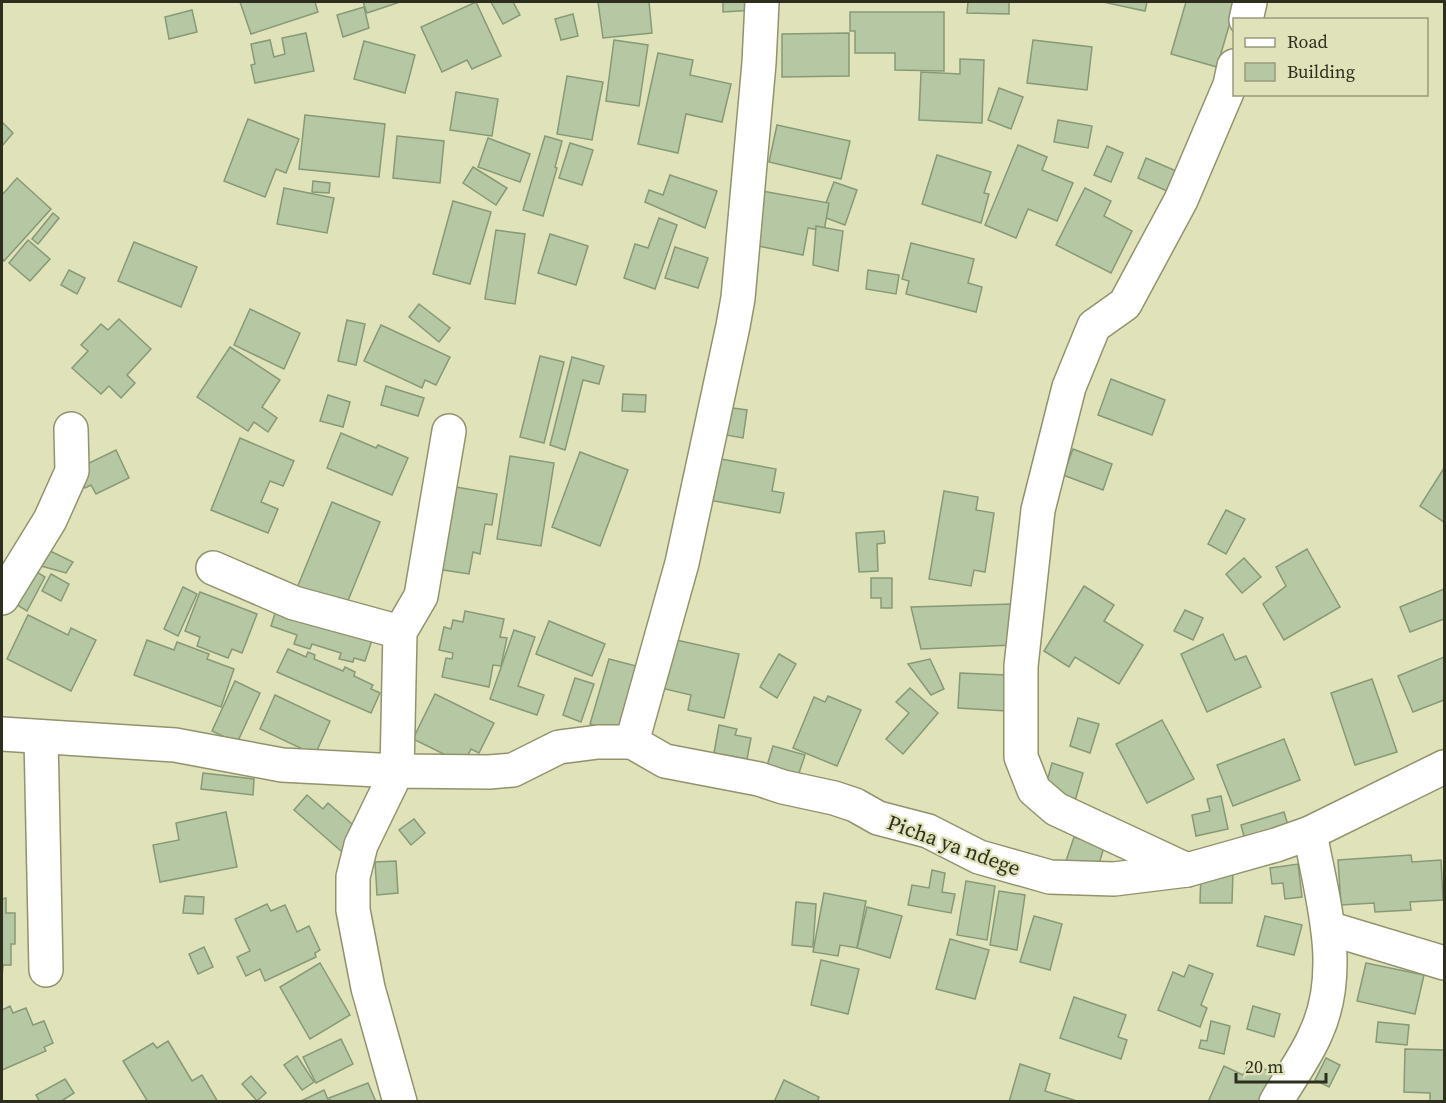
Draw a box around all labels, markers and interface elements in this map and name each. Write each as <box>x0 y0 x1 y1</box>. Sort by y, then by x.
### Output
legend <box>1233 18 1428 96</box>
text: Road <box>1287 29 1328 54</box>
text: Building <box>1287 59 1355 84</box>
street label: Picha ya ndege <box>883 807 1025 883</box>
scale bar <box>1236 1046 1326 1084</box>
text: 20 m <box>1245 1054 1283 1079</box>

